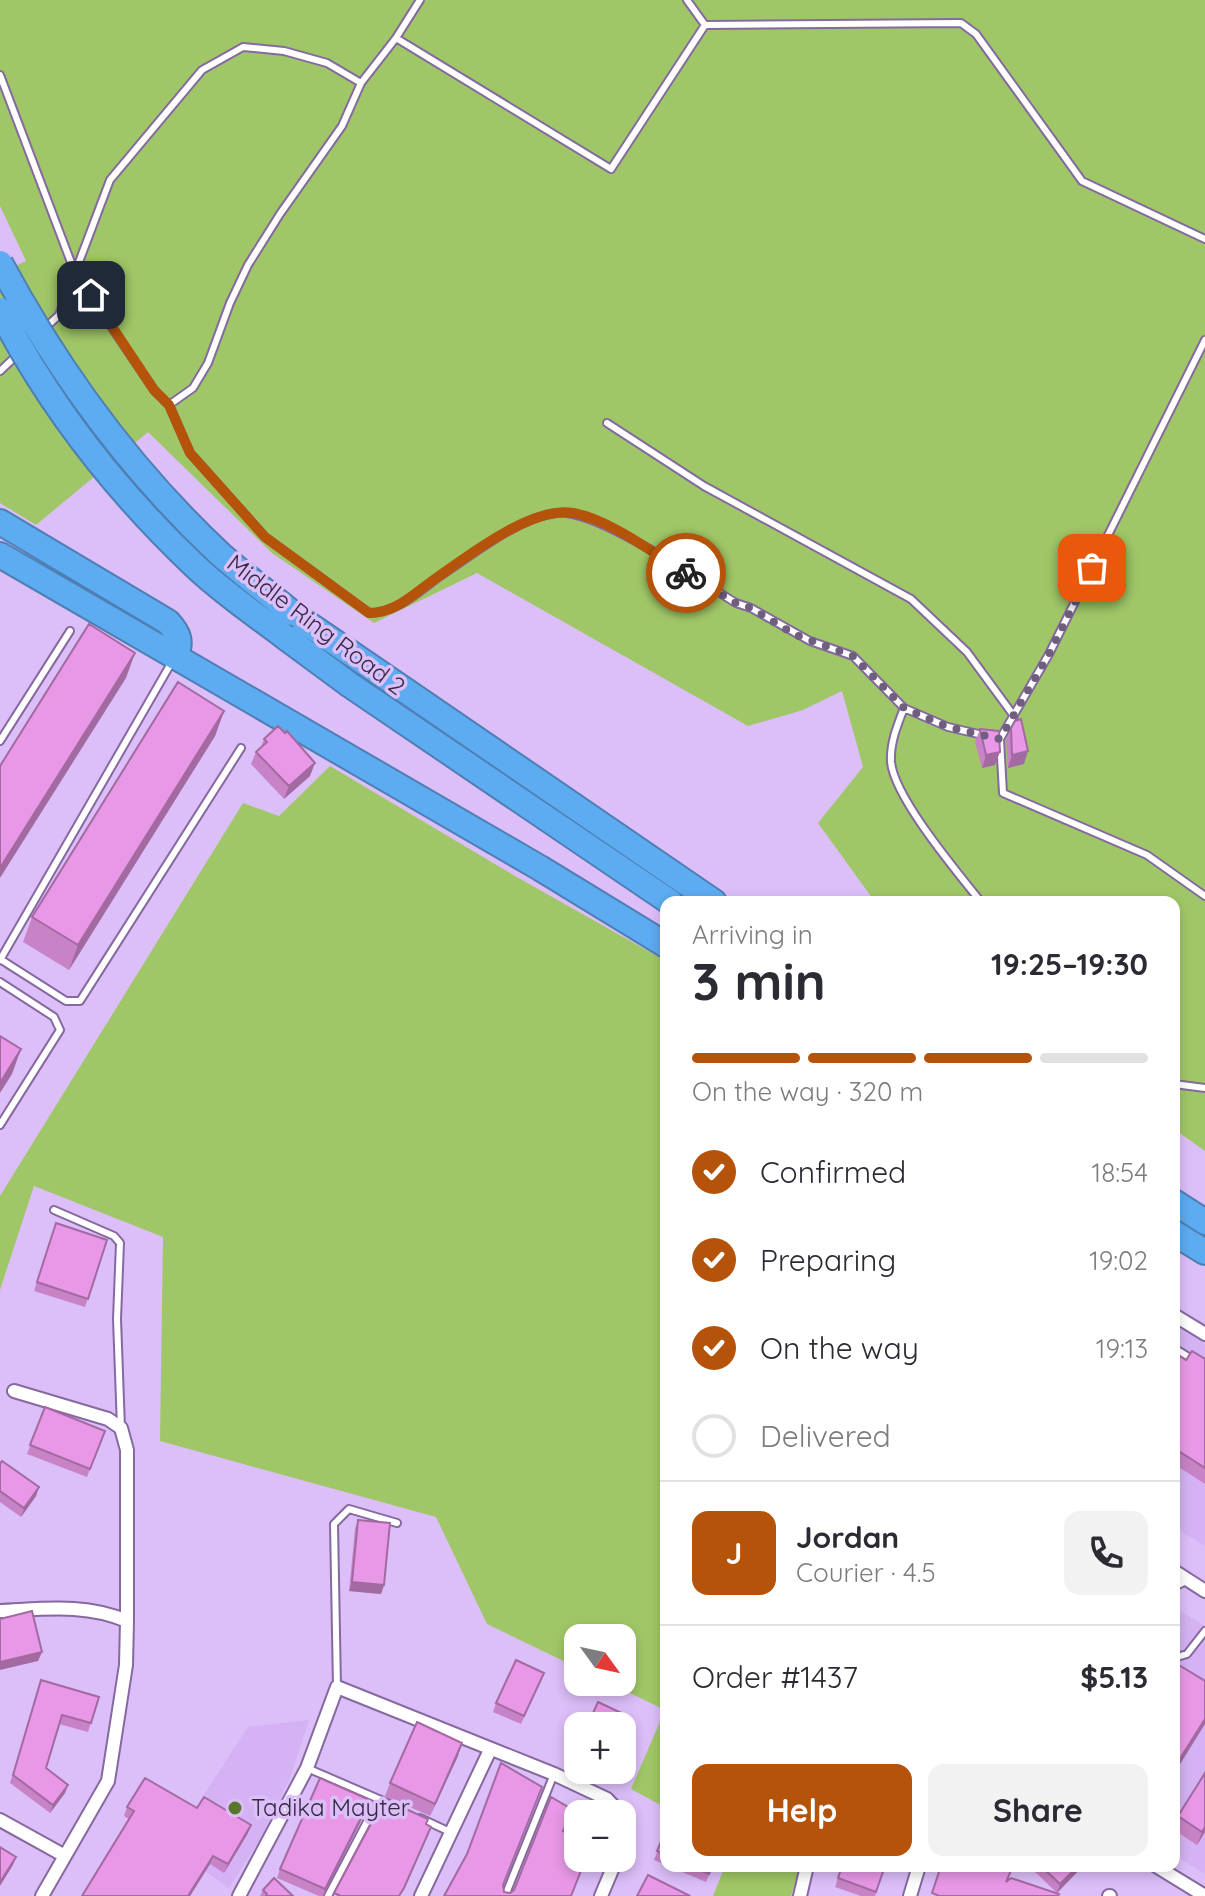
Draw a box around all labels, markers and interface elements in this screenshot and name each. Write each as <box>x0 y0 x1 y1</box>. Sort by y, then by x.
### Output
pin <box>57 261 125 329</box>
icon: home <box>69 273 113 317</box>
courier <box>646 533 726 613</box>
pin <box>1058 534 1126 602</box>
icon: bag <box>1070 546 1114 590</box>
street label: Middle Ring Road 2 <box>222 547 412 701</box>
icon: bike <box>664 551 708 595</box>
text: Arriving in <box>692 918 813 951</box>
text: 19:25–19:30 <box>991 945 1148 983</box>
text: 3 min <box>692 948 826 1013</box>
text: On the way · 320 m <box>692 1075 923 1108</box>
icon: check <box>692 1150 736 1194</box>
text: Confirmed <box>760 1153 906 1191</box>
text: 18:54 <box>1092 1156 1148 1189</box>
icon: check <box>692 1238 736 1282</box>
text: Preparing <box>760 1241 896 1279</box>
text: 19:02 <box>1089 1244 1148 1277</box>
icon: check <box>692 1326 736 1370</box>
text: On the way <box>760 1329 919 1367</box>
text: 19:13 <box>1096 1332 1148 1365</box>
text: Delivered <box>760 1417 891 1455</box>
button: phone <box>1064 1511 1148 1595</box>
text: Jordan <box>796 1518 899 1556</box>
text: J <box>726 1534 742 1572</box>
text: Courier · 4.5 <box>796 1556 936 1589</box>
north arrow <box>564 1624 636 1696</box>
map controls <box>564 1624 636 1872</box>
text: Order #1437 <box>692 1658 858 1696</box>
text: $5.13 <box>1080 1658 1148 1696</box>
button: + <box>564 1712 636 1784</box>
button: Help <box>692 1764 912 1856</box>
button: Share <box>928 1764 1148 1856</box>
place label: Tadika Mayter <box>251 1792 410 1822</box>
marker: Tadika Mayter <box>226 1799 244 1817</box>
button: − <box>564 1800 636 1872</box>

